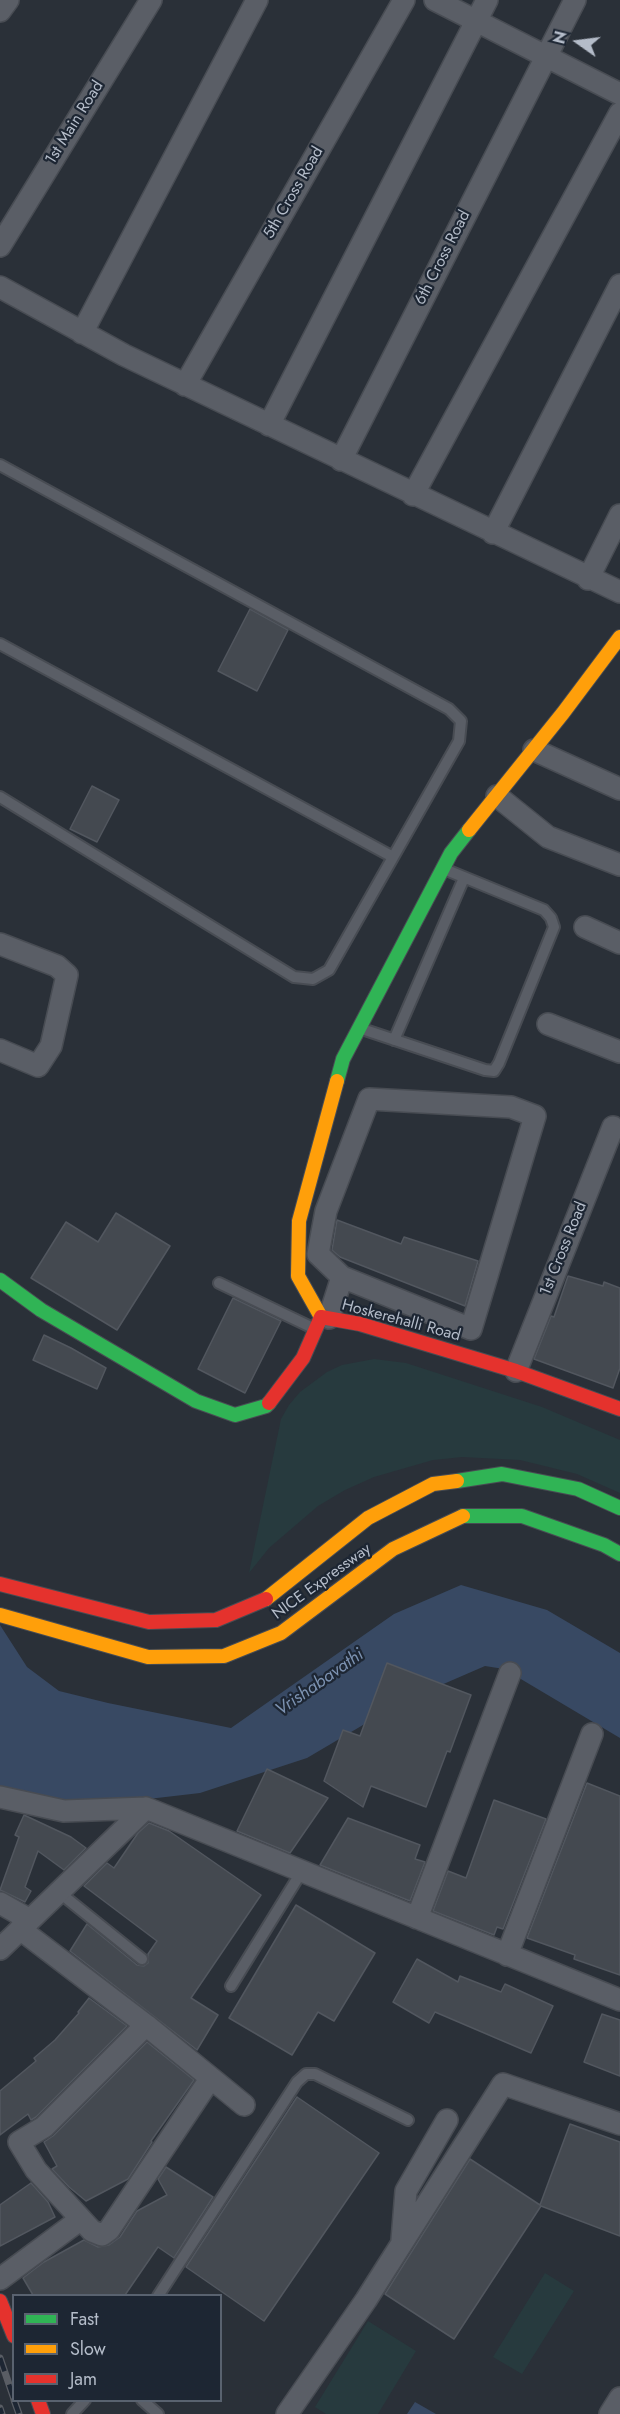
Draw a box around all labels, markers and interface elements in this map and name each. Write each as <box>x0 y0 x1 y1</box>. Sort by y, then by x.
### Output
north arrow <box>548 12 608 72</box>
text: N <box>547 29 573 46</box>
street label: 1st Main Road <box>42 78 108 168</box>
street label: 5th Cross Road <box>260 144 328 242</box>
street label: 6th Cross Road <box>411 208 475 308</box>
street label: 1st Cross Road <box>536 1199 592 1299</box>
street label: Hoskerehalli Road <box>340 1296 462 1346</box>
street label: NICE Expressway <box>269 1540 375 1624</box>
water label: Vrishabavathi <box>272 1645 368 1721</box>
legend <box>12 2294 222 2402</box>
text: Fast <box>70 2306 99 2332</box>
text: Slow <box>70 2336 106 2362</box>
text: Jam <box>70 2366 97 2392</box>

